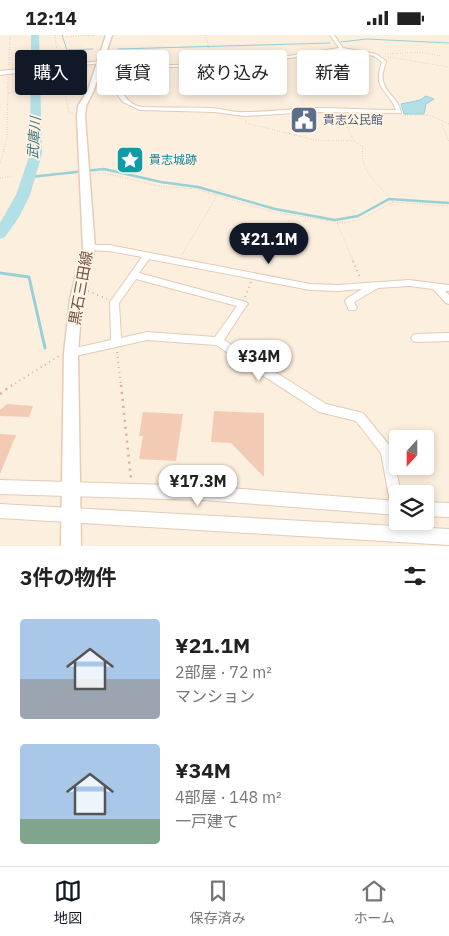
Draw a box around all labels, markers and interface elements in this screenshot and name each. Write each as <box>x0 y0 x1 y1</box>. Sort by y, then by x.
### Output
text: 12:14 <box>25 6 77 30</box>
chip: 購入 <box>15 50 87 95</box>
chip: 賃貸 <box>97 50 169 95</box>
chip: 絞り込み <box>179 50 287 95</box>
chip: 新着 <box>297 50 369 95</box>
public building icon: 貴志公民館 <box>289 105 319 135</box>
place label: 貴志公民館 <box>323 112 383 127</box>
water label: 武庫川 <box>24 114 45 160</box>
place icon: 貴志城跡 <box>115 145 145 175</box>
place label: 貴志城跡 <box>149 152 197 167</box>
pin: ¥21.1M <box>228 223 310 265</box>
text: ¥21.1M <box>240 229 298 249</box>
street label: 黒石三田線 <box>65 249 96 327</box>
pin: ¥34M <box>229 339 289 382</box>
text: ¥34M <box>238 346 280 366</box>
north arrow <box>389 430 434 475</box>
map controls <box>389 430 434 530</box>
pin: ¥17.3M <box>157 465 239 507</box>
text: ¥17.3M <box>169 471 227 491</box>
button: layers <box>389 485 434 530</box>
icon: filters <box>401 562 429 590</box>
text: 3件の物件 <box>20 563 117 591</box>
text: ¥21.1M <box>175 631 250 659</box>
icon: home <box>60 639 120 699</box>
text: 2部屋 · 72 m² <box>175 662 272 682</box>
text: マンション <box>175 686 255 706</box>
text: ¥34M <box>175 756 231 784</box>
icon: home <box>60 764 120 824</box>
text: 4部屋 · 148 m² <box>175 787 281 807</box>
text: 一戸建て <box>175 811 239 831</box>
tab: 地図 <box>54 877 82 927</box>
tab: 保存済み <box>190 877 246 927</box>
tab: ホーム <box>353 877 395 927</box>

